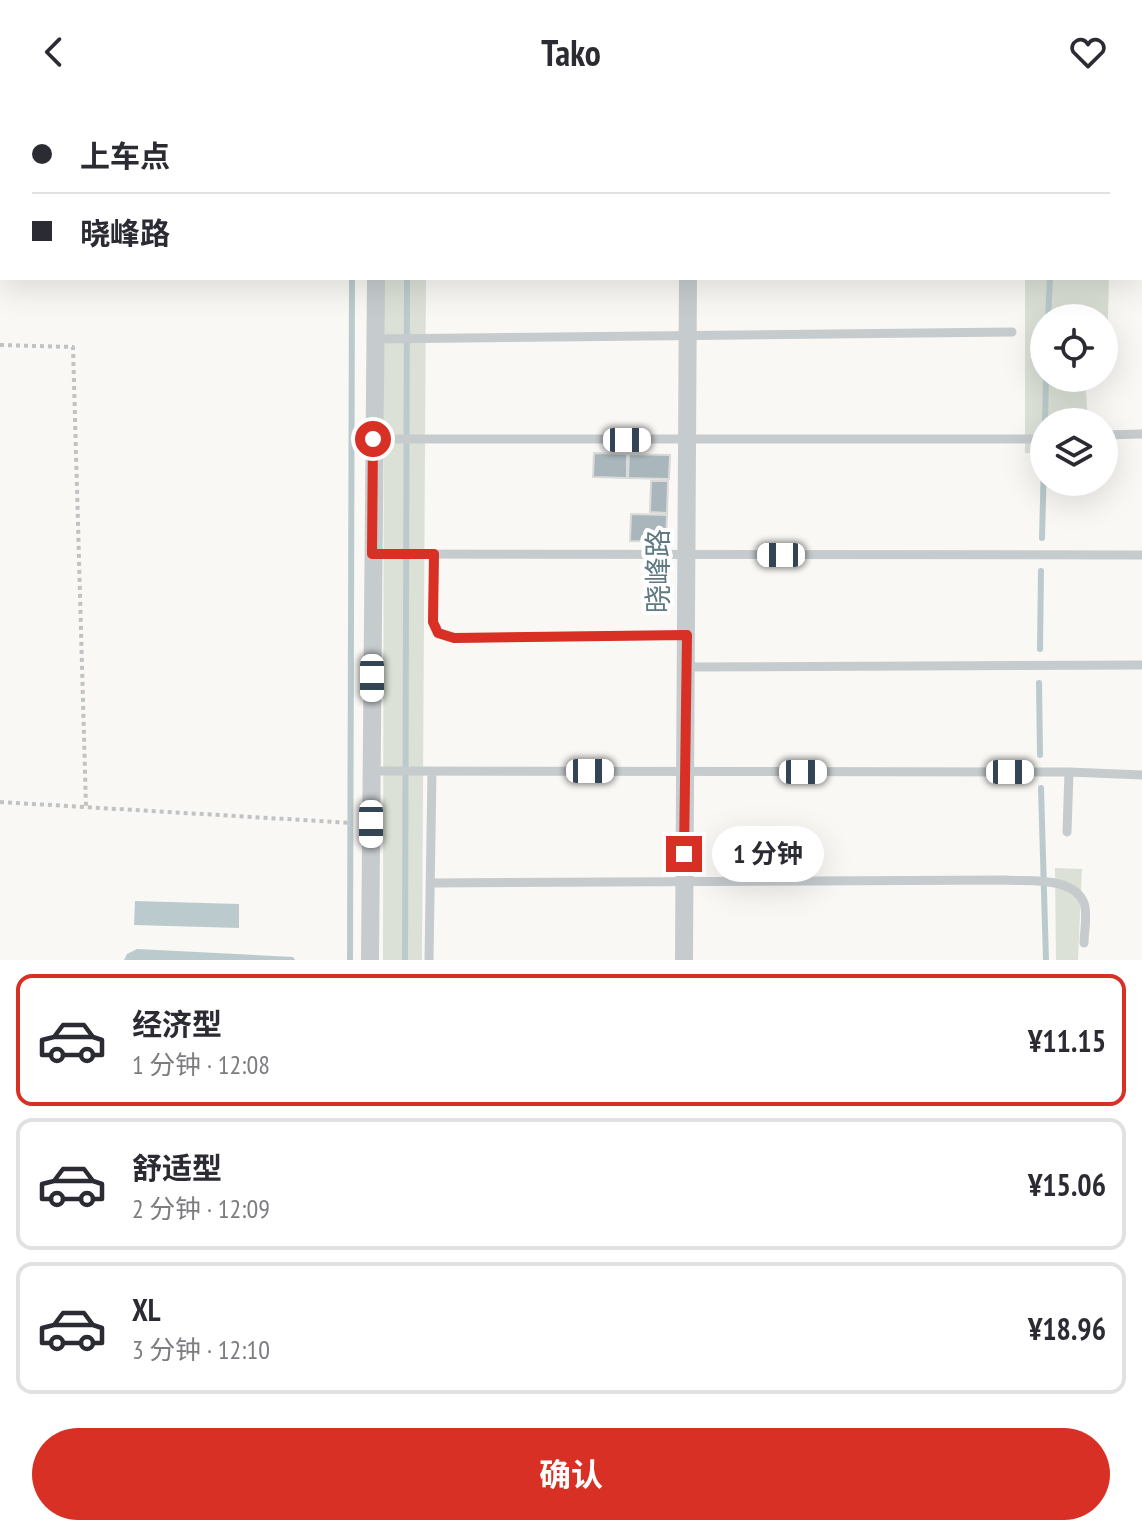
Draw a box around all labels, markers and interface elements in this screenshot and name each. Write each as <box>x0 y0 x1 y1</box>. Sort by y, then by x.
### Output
text: Tako <box>541 29 601 76</box>
icon: back <box>32 30 76 74</box>
icon: heart <box>1066 30 1110 74</box>
text: 上车点 <box>80 136 170 175</box>
text: 晓峰路 <box>80 213 170 252</box>
map controls <box>1030 304 1118 496</box>
button: locate <box>1030 304 1118 392</box>
button: layers <box>1030 408 1118 496</box>
route start <box>355 421 391 457</box>
car <box>603 428 651 452</box>
street label: 晓峰路 <box>639 529 676 613</box>
car <box>757 543 805 567</box>
car <box>360 654 384 702</box>
car <box>566 759 614 783</box>
car <box>779 760 827 784</box>
car <box>986 760 1034 784</box>
car <box>359 800 383 848</box>
callout: 1 分钟 <box>712 826 824 882</box>
route end <box>666 836 702 872</box>
text: 1 分钟 <box>733 837 803 870</box>
icon: car <box>36 1004 108 1076</box>
text: 经济型 <box>132 1004 222 1043</box>
text: ¥11.15 <box>1028 1021 1106 1060</box>
text: 1 分钟 · 12:08 <box>132 1048 270 1081</box>
icon: car <box>36 1148 108 1220</box>
text: 舒适型 <box>132 1148 222 1187</box>
text: ¥15.06 <box>1028 1165 1106 1204</box>
text: 2 分钟 · 12:09 <box>132 1192 270 1225</box>
text: XL <box>132 1290 161 1329</box>
icon: car <box>36 1292 108 1364</box>
text: ¥18.96 <box>1028 1309 1106 1348</box>
text: 3 分钟 · 12:10 <box>132 1333 270 1366</box>
button: 确认 <box>32 1428 1110 1520</box>

